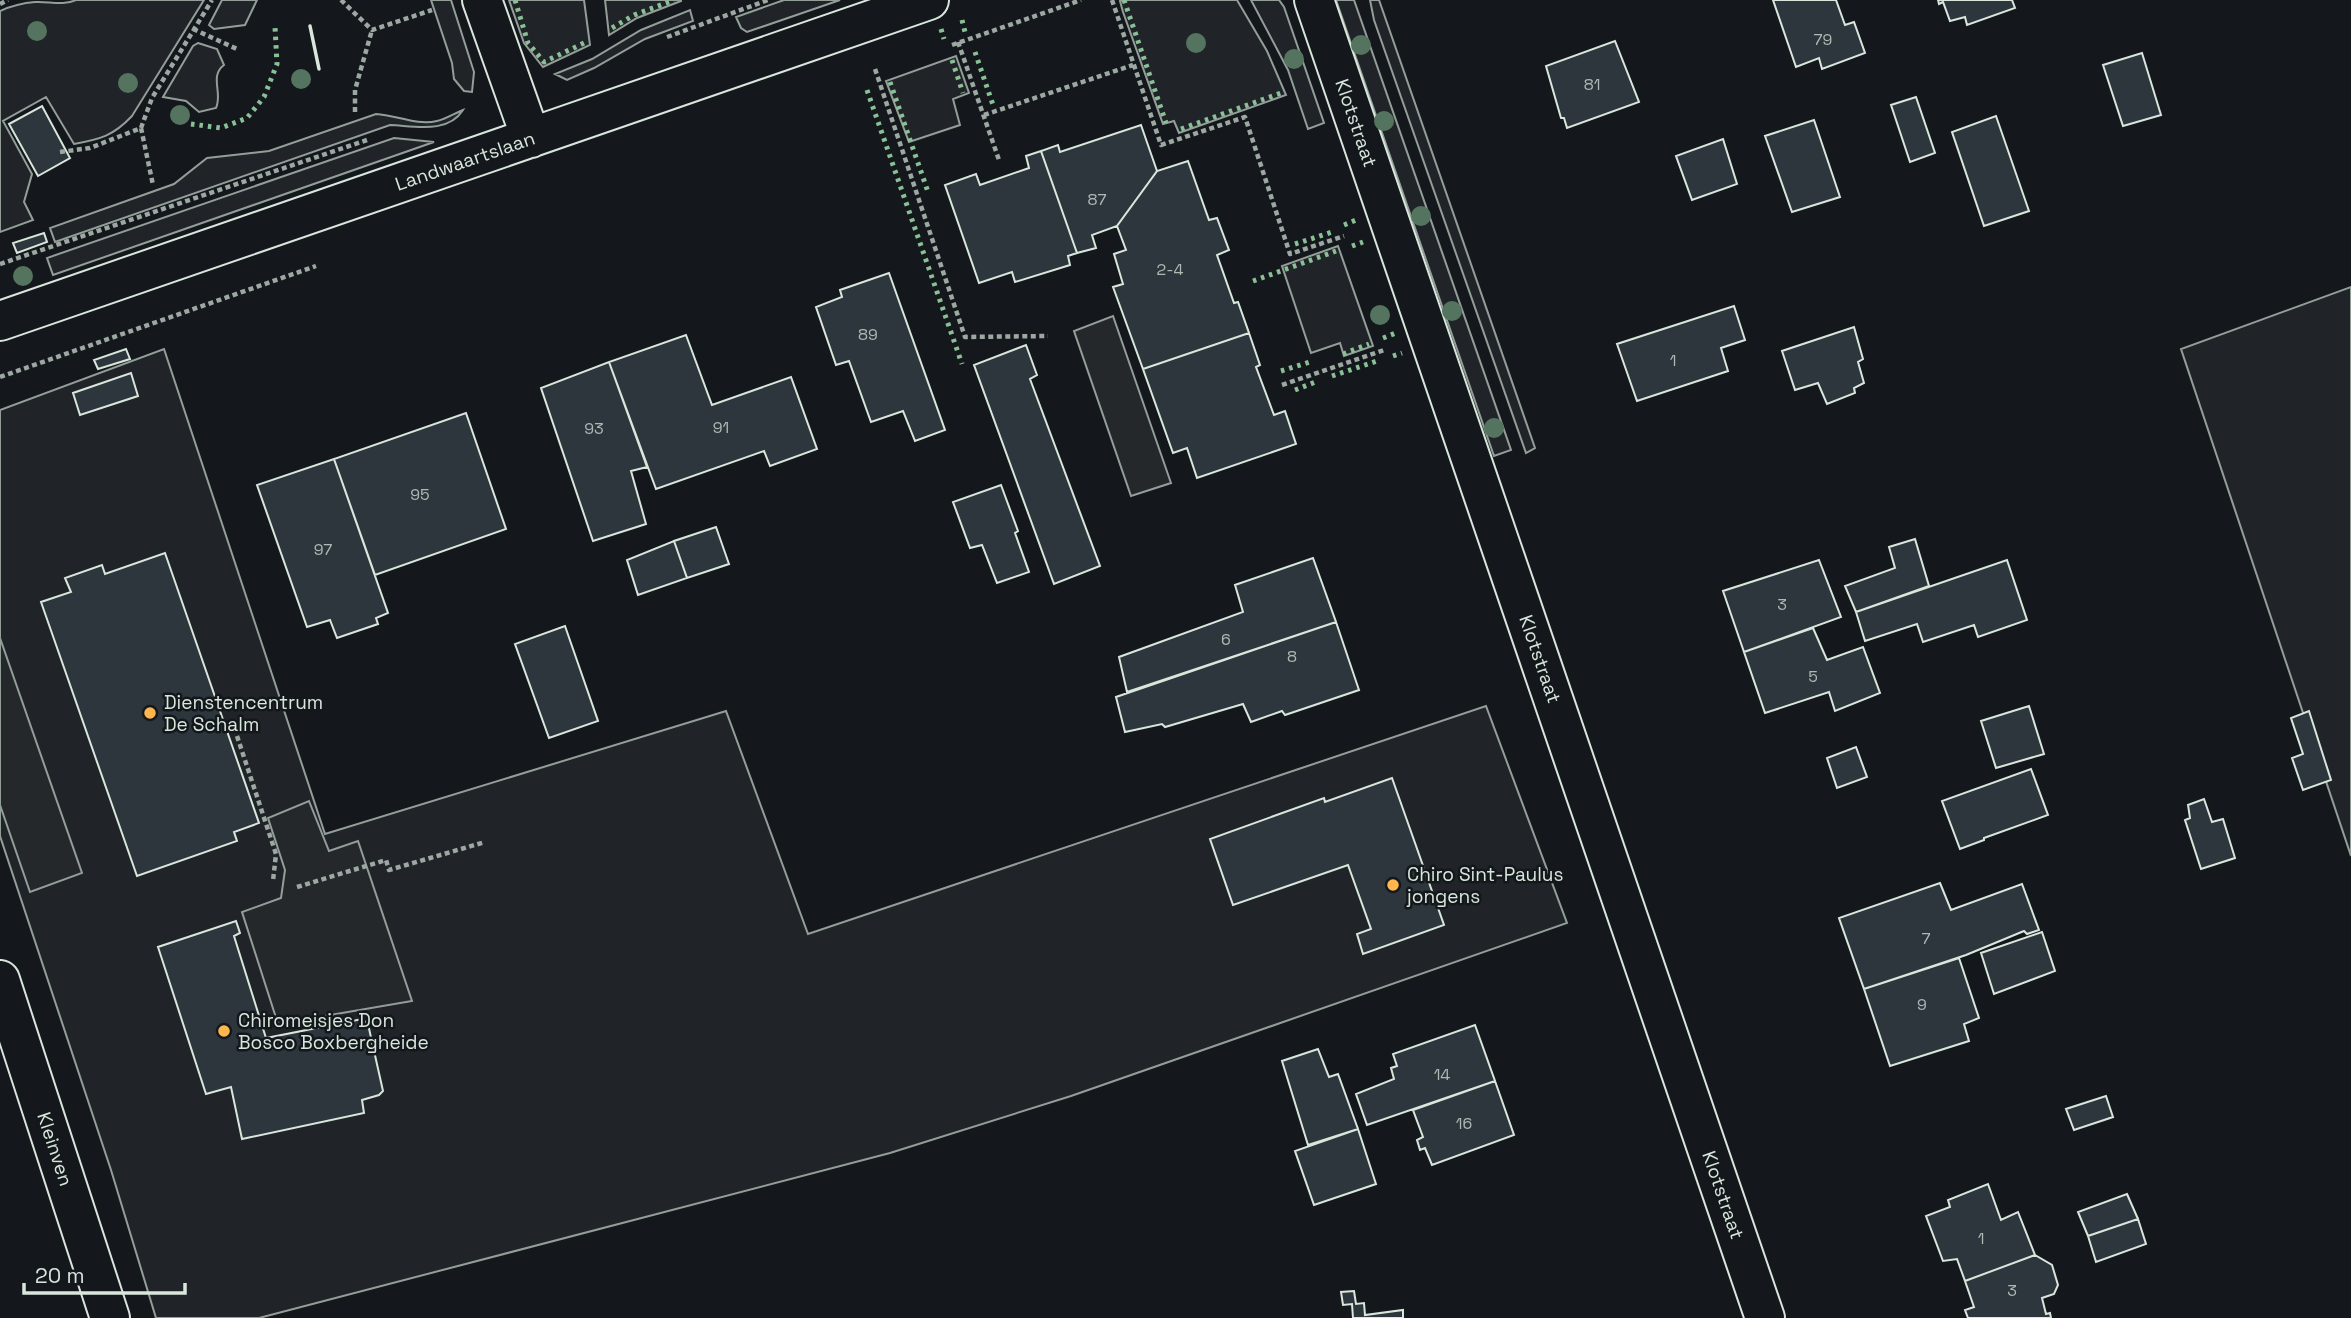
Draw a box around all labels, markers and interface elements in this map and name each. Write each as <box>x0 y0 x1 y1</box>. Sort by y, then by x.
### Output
house number: 79 <box>1814 29 1832 50</box>
house number: 81 <box>1584 74 1600 95</box>
street label: Klotstraat <box>1329 76 1383 170</box>
street label: Landwaartslaan <box>392 125 538 197</box>
house number: 87 <box>1088 189 1106 210</box>
house number: 2-4 <box>1157 259 1183 280</box>
house number: 89 <box>858 324 878 345</box>
house number: 1 <box>1670 350 1676 371</box>
house number: 91 <box>713 417 729 438</box>
house number: 93 <box>584 418 604 439</box>
house number: 95 <box>410 484 430 505</box>
house number: 97 <box>314 539 332 560</box>
house number: 3 <box>1777 594 1787 615</box>
street label: Klotstraat <box>1513 612 1567 706</box>
house number: 6 <box>1221 629 1231 650</box>
house number: 8 <box>1287 646 1297 667</box>
house number: 5 <box>1808 666 1818 687</box>
place label: Dienstencentrum De Schalm <box>164 690 323 737</box>
marker: Dienstencentrum De Schalm <box>142 705 158 721</box>
place label: Chiro Sint-Paulus jongens <box>1406 862 1564 909</box>
marker: Chiro Sint-Paulus jongens <box>1385 877 1401 893</box>
house number: 7 <box>1921 928 1931 949</box>
house number: 9 <box>1917 994 1927 1015</box>
place label: Chiromeisjes Don Bosco Boxbergheide <box>238 1008 429 1055</box>
marker: Chiromeisjes Don Bosco Boxbergheide <box>216 1023 232 1039</box>
house number: 14 <box>1434 1064 1450 1085</box>
street label: Kleinven <box>31 1109 79 1189</box>
house number: 16 <box>1456 1113 1472 1134</box>
street label: Klotstraat <box>1696 1148 1750 1242</box>
house number: 1 <box>1978 1228 1984 1249</box>
scale bar <box>24 1252 186 1296</box>
text: 20 m <box>35 1262 85 1289</box>
house number: 3 <box>2007 1280 2017 1301</box>

